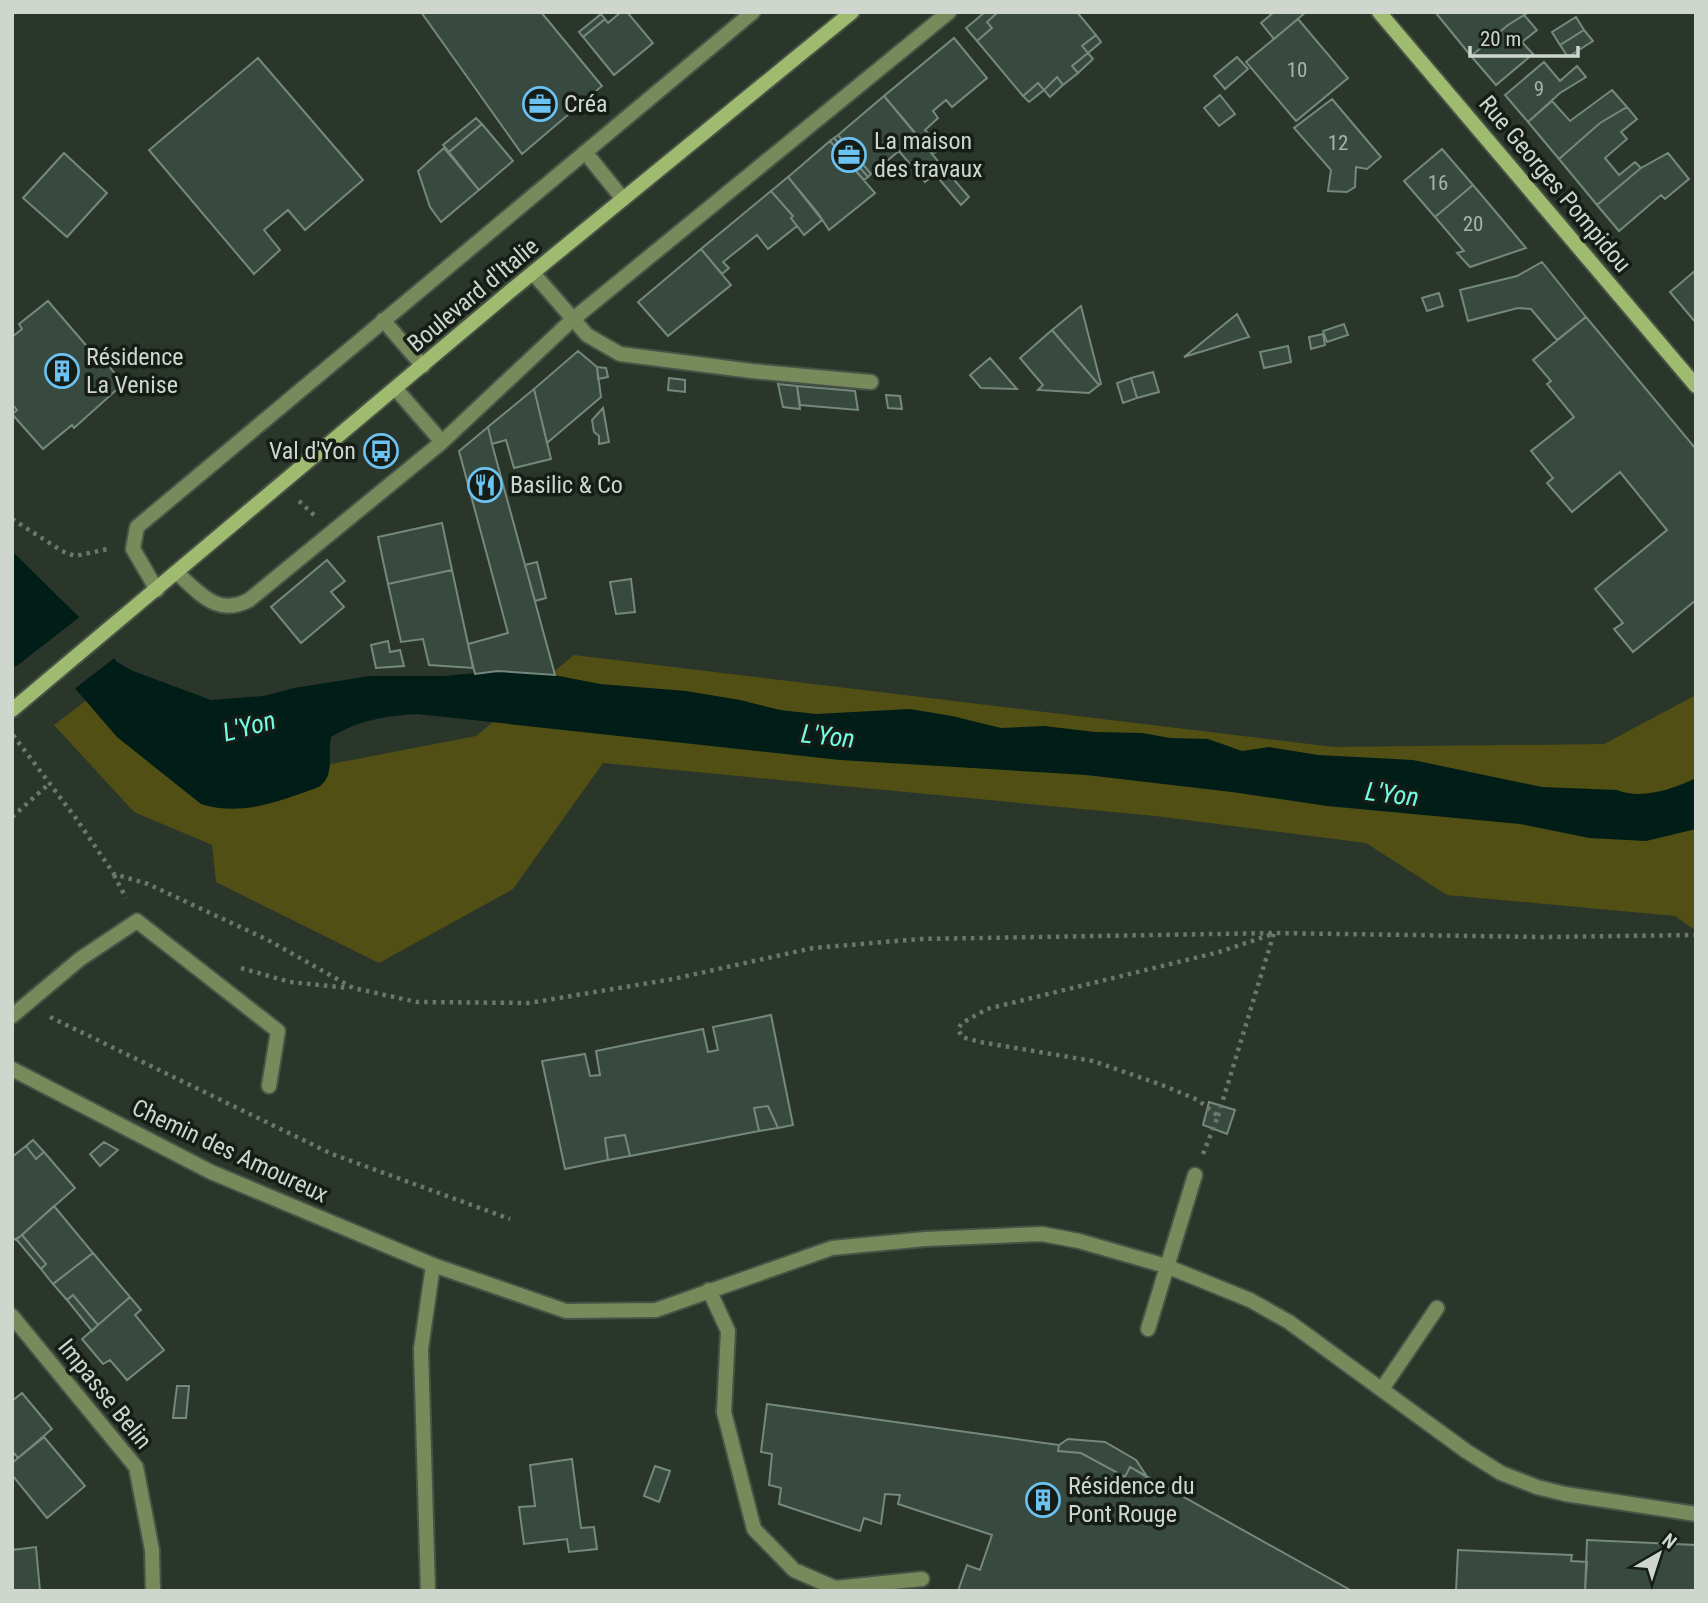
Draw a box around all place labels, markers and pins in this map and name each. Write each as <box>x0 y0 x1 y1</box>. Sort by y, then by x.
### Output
office icon: Créa <box>521 85 559 123</box>
place label: Créa <box>564 90 607 118</box>
place label: La maison des travaux <box>874 127 983 183</box>
office icon: La maison des travaux <box>830 136 868 174</box>
place label: Résidence La Venise <box>86 343 184 399</box>
building icon: Résidence La Venise <box>43 352 81 390</box>
bus stop icon: Val d'Yon <box>362 432 400 470</box>
place label: Val d'Yon <box>269 437 356 465</box>
restaurant icon: Basilic & Co <box>466 466 504 504</box>
place label: Basilic & Co <box>510 471 623 499</box>
place label: Résidence du Pont Rouge <box>1068 1472 1195 1528</box>
building icon: Résidence du Pont Rouge <box>1024 1481 1062 1519</box>

